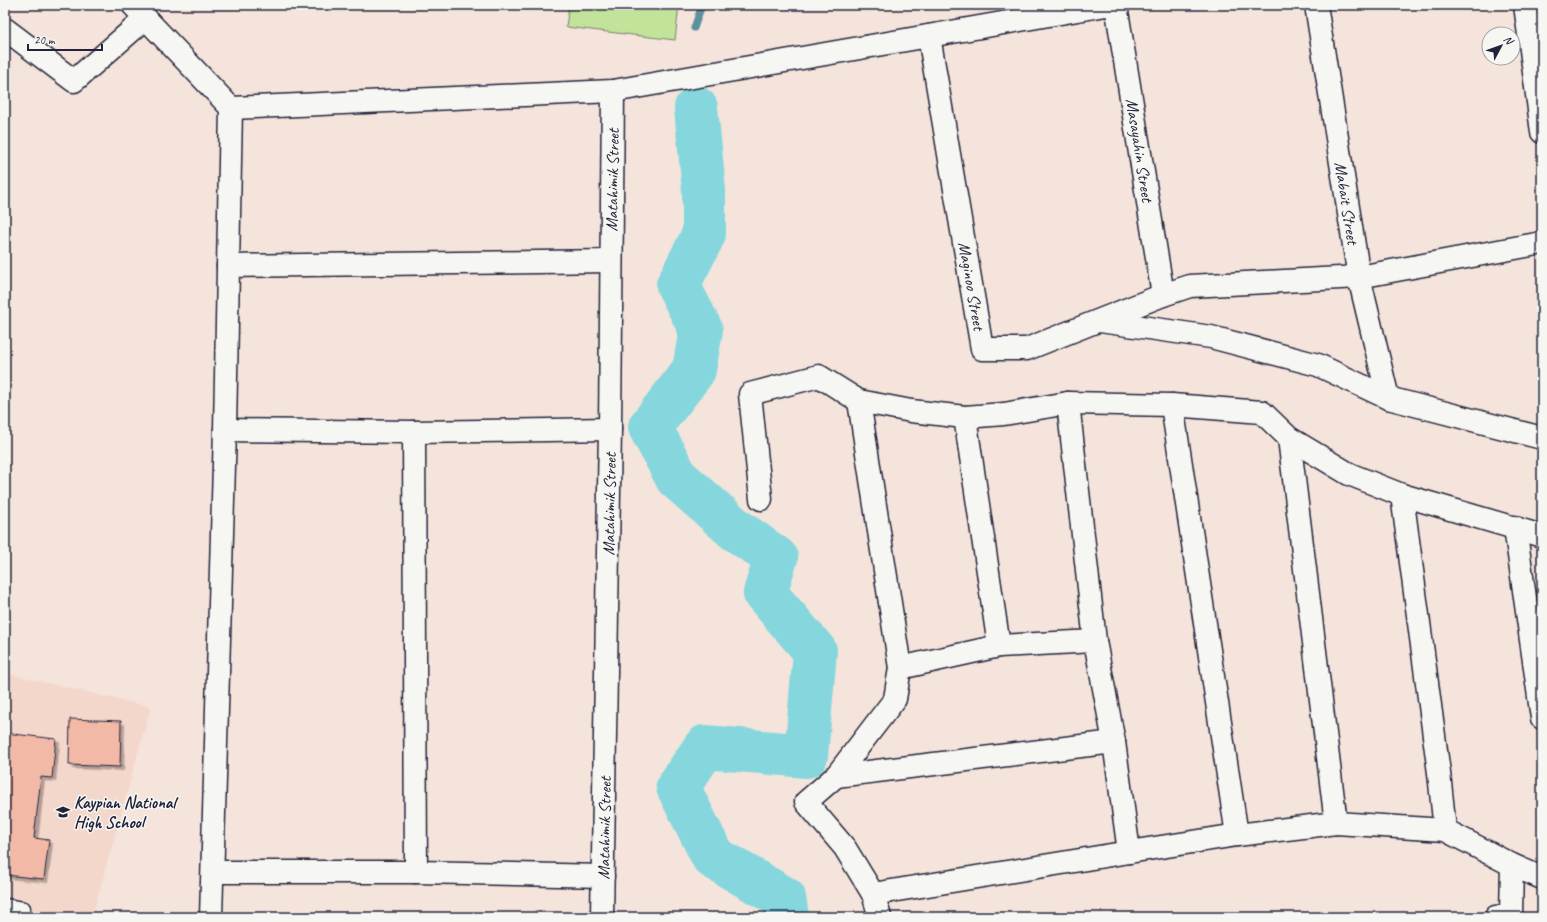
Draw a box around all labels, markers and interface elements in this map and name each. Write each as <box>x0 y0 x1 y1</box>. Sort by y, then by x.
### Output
scale bar <box>28 26 102 52</box>
north arrow <box>1481 26 1521 66</box>
text: 20 m <box>34 32 56 48</box>
text: N <box>1501 32 1517 48</box>
street label: Masayahin Street <box>1121 97 1158 206</box>
street label: Matahimik Street <box>601 126 624 232</box>
street label: Mabait Street <box>1330 160 1364 248</box>
street label: Maginoo Street <box>953 240 990 334</box>
street label: Matahimik Street <box>598 450 621 556</box>
street label: Matahimik Street <box>593 774 616 880</box>
place label: Kaypian National High School <box>74 792 178 833</box>
school or university icon: Kaypian National High School <box>55 804 71 820</box>

